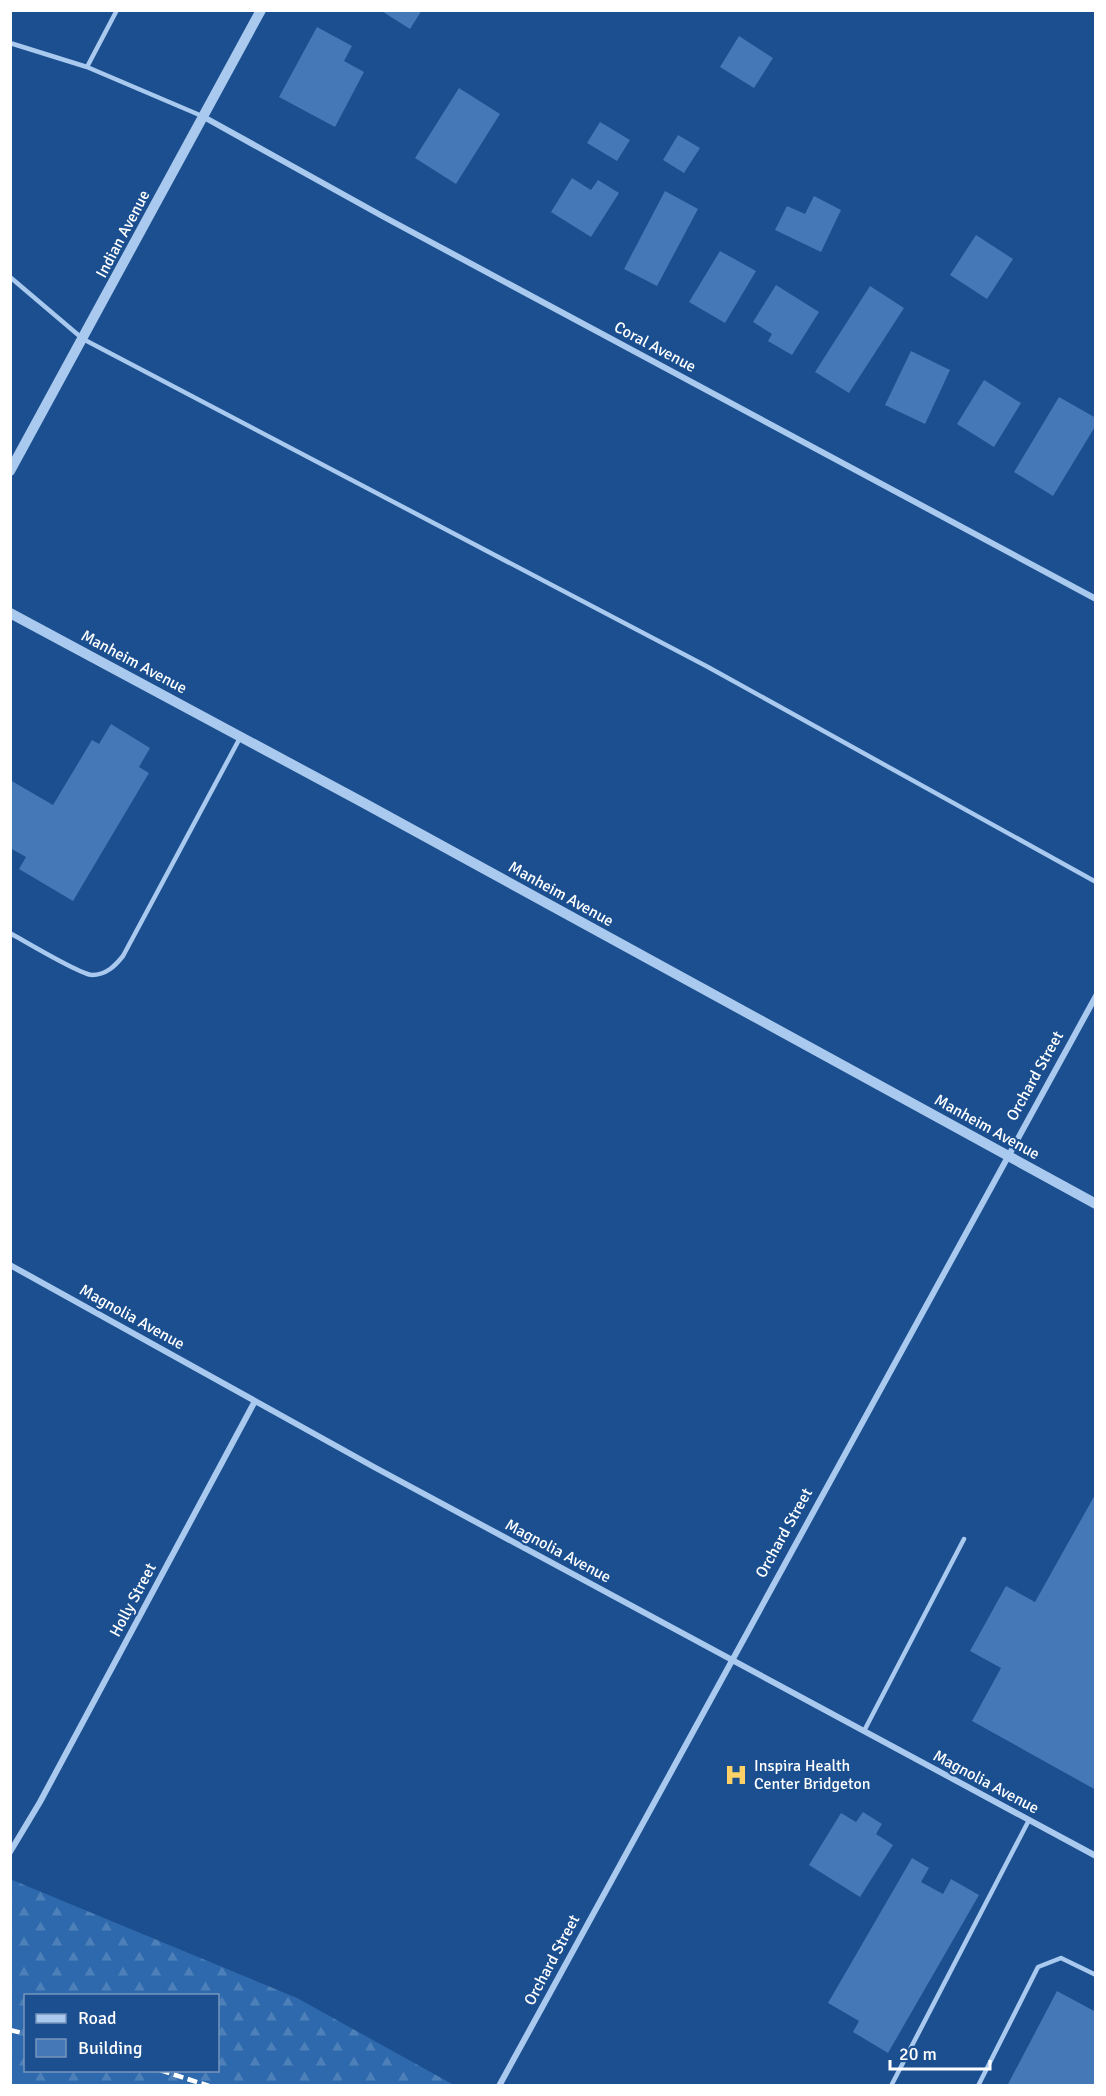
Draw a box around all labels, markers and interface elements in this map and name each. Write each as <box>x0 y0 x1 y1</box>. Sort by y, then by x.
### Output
street label: Indian Avenue <box>91 187 155 281</box>
street label: Coral Avenue <box>611 317 699 377</box>
street label: Manheim Avenue <box>78 626 190 698</box>
street label: Manheim Avenue <box>505 857 617 931</box>
street label: Orchard Street <box>1002 1027 1068 1125</box>
street label: Manheim Avenue <box>931 1090 1043 1164</box>
street label: Magnolia Avenue <box>76 1280 188 1354</box>
street label: Orchard Street <box>751 1484 817 1582</box>
street label: Magnolia Avenue <box>502 1515 614 1587</box>
street label: Holly Street <box>105 1559 161 1640</box>
street label: Magnolia Avenue <box>930 1746 1042 1818</box>
place label: Inspira Health Center Bridgeton <box>754 1756 871 1794</box>
hospital icon: Inspira Health Center Bridgeton <box>723 1762 749 1788</box>
street label: Orchard Street <box>520 1911 584 2009</box>
legend <box>24 1994 219 2072</box>
text: Road <box>78 2007 117 2029</box>
scale bar <box>890 2033 990 2071</box>
text: Building <box>78 2037 142 2059</box>
text: 20 m <box>899 2043 937 2065</box>

